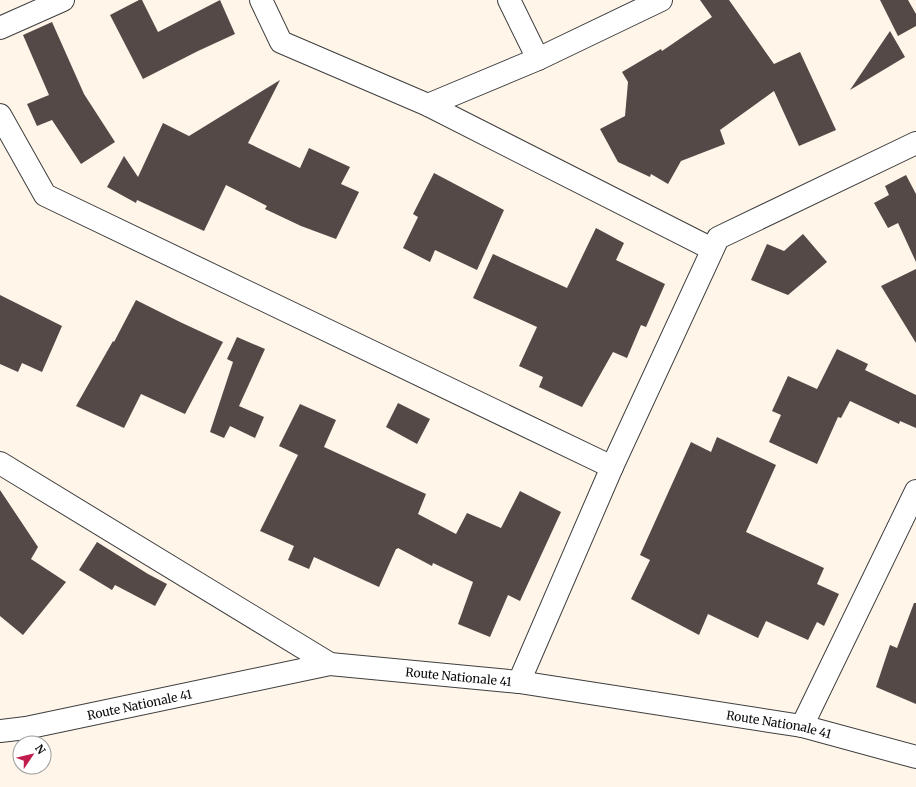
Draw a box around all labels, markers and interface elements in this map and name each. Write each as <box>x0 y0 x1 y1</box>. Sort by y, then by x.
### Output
street label: Route Nationale 41 <box>405 664 513 689</box>
street label: Route Nationale 41 <box>86 686 194 722</box>
street label: Route Nationale 41 <box>725 707 834 741</box>
north arrow <box>12 735 52 775</box>
text: N <box>32 742 49 757</box>

